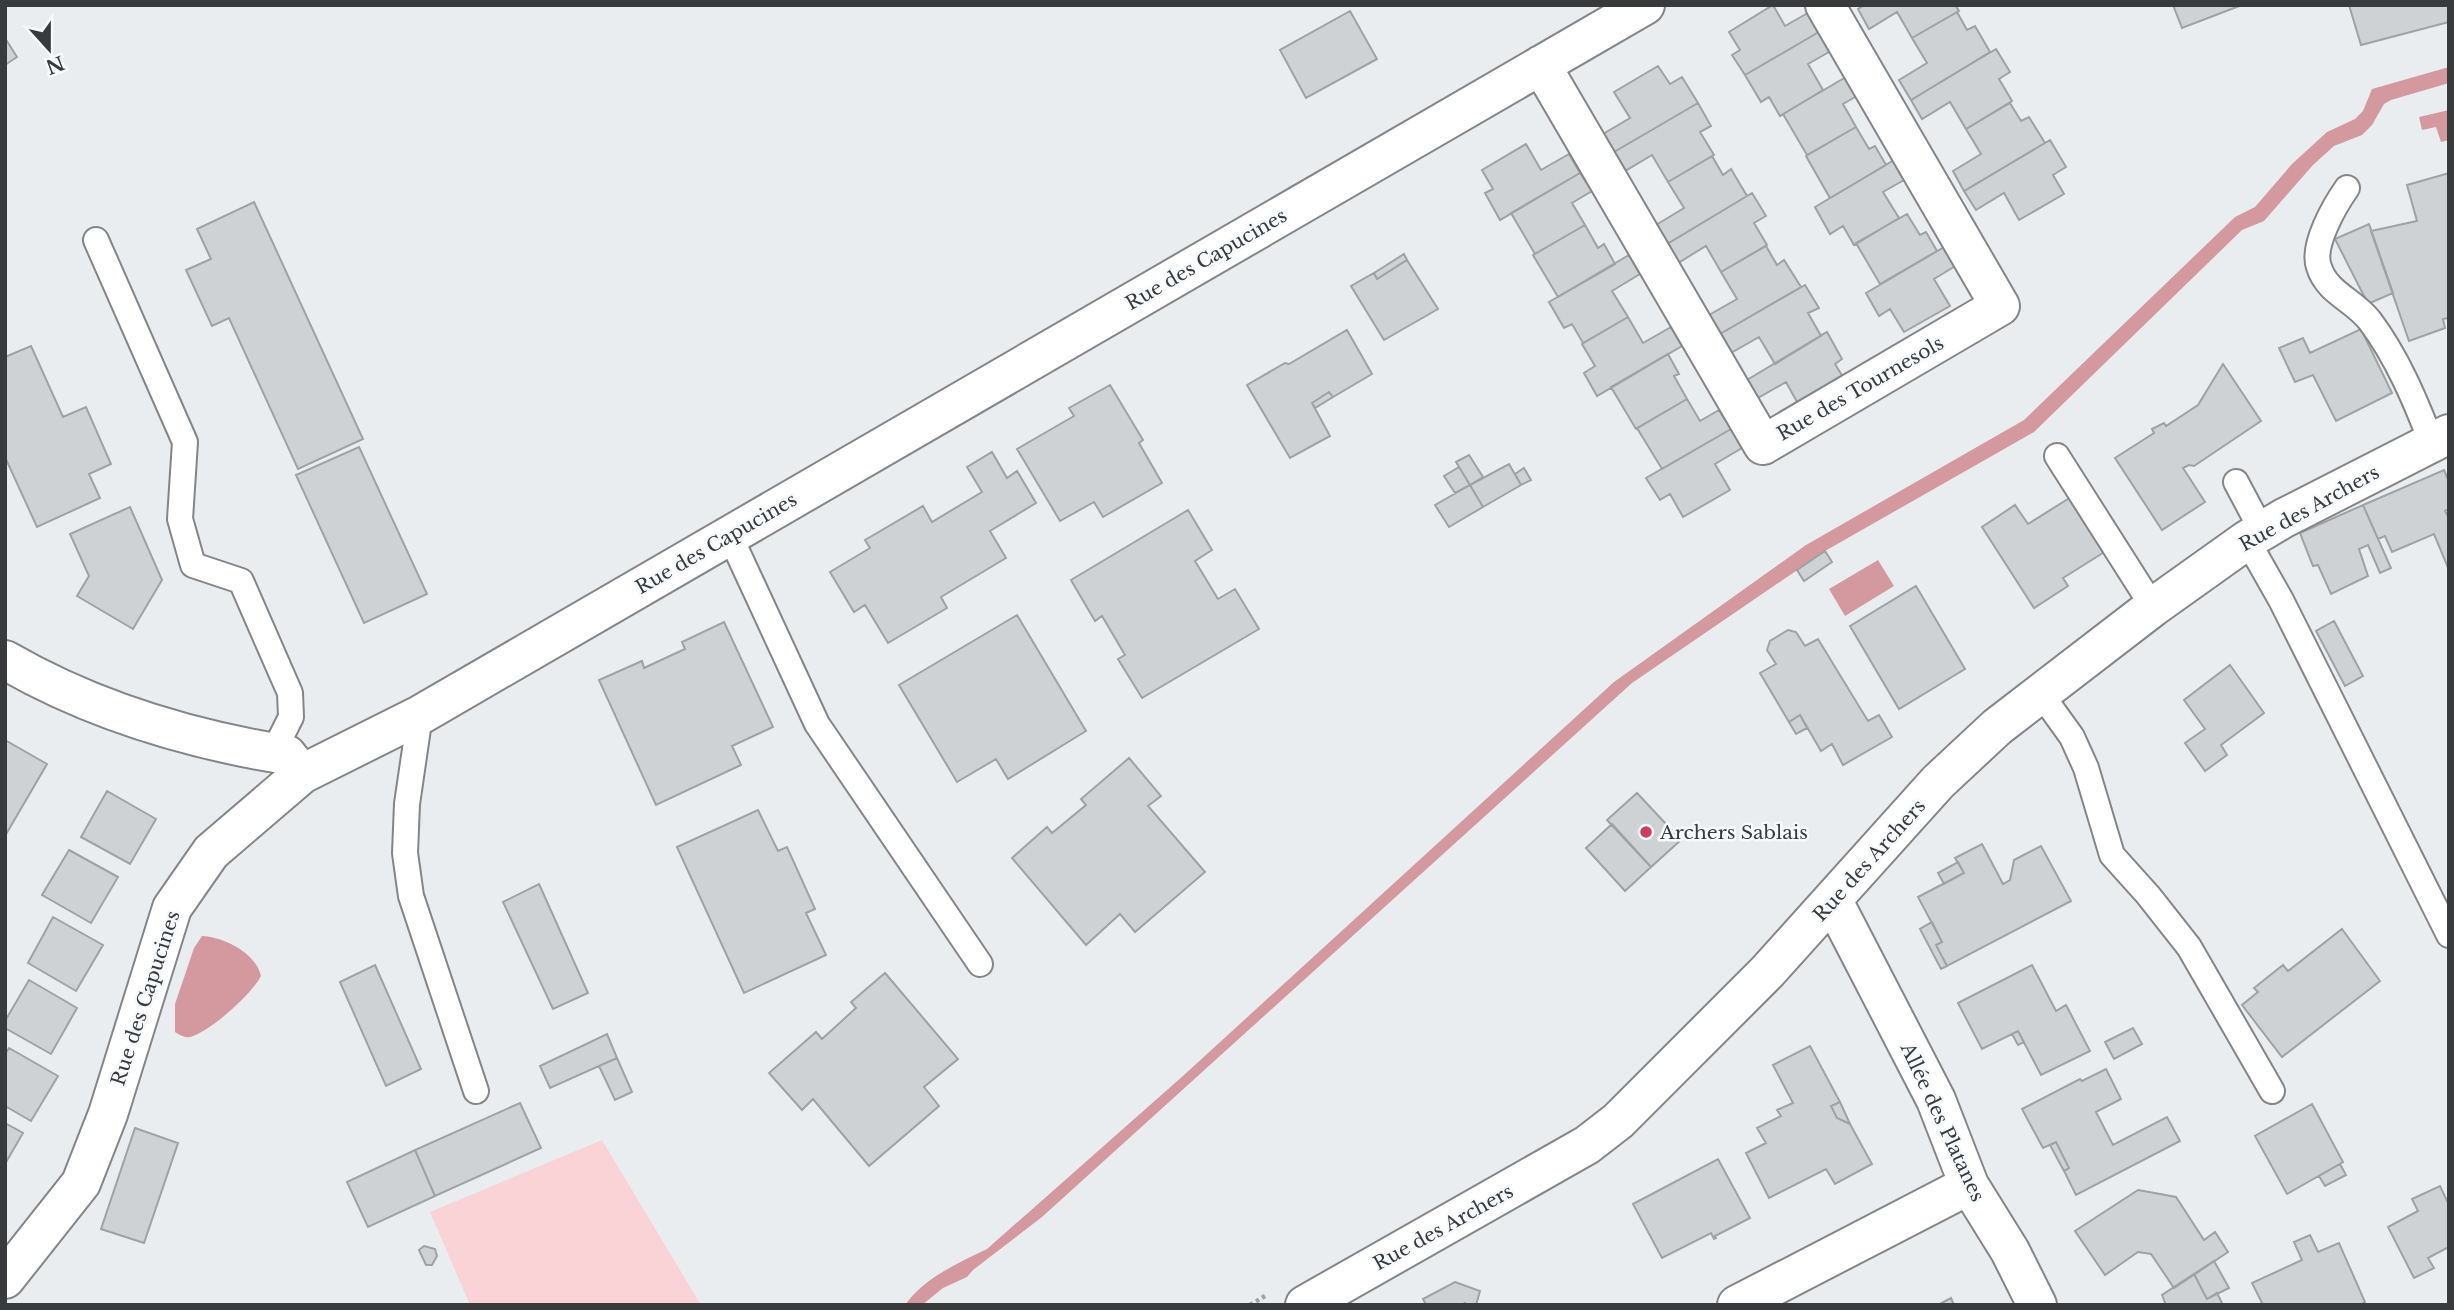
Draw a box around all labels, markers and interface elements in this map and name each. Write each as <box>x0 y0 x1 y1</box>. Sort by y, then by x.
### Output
north arrow <box>14 14 84 84</box>
text: N <box>42 50 67 78</box>
street label: Rue des Capucines <box>1121 204 1291 315</box>
street label: Rue des Tournesols <box>1773 331 1948 446</box>
street label: Rue des Archers <box>2235 460 2383 556</box>
street label: Rue des Capucines <box>631 488 801 599</box>
street label: Rue des Archers <box>1808 795 1930 926</box>
place label: Archers Sablais <box>1659 821 1808 844</box>
marker: Archers Sablais <box>1638 824 1654 840</box>
street label: Rue des Capucines <box>106 908 185 1088</box>
street label: Allée des Platanes <box>1895 1038 1989 1205</box>
street label: Rue des Archers <box>1369 1179 1517 1275</box>

